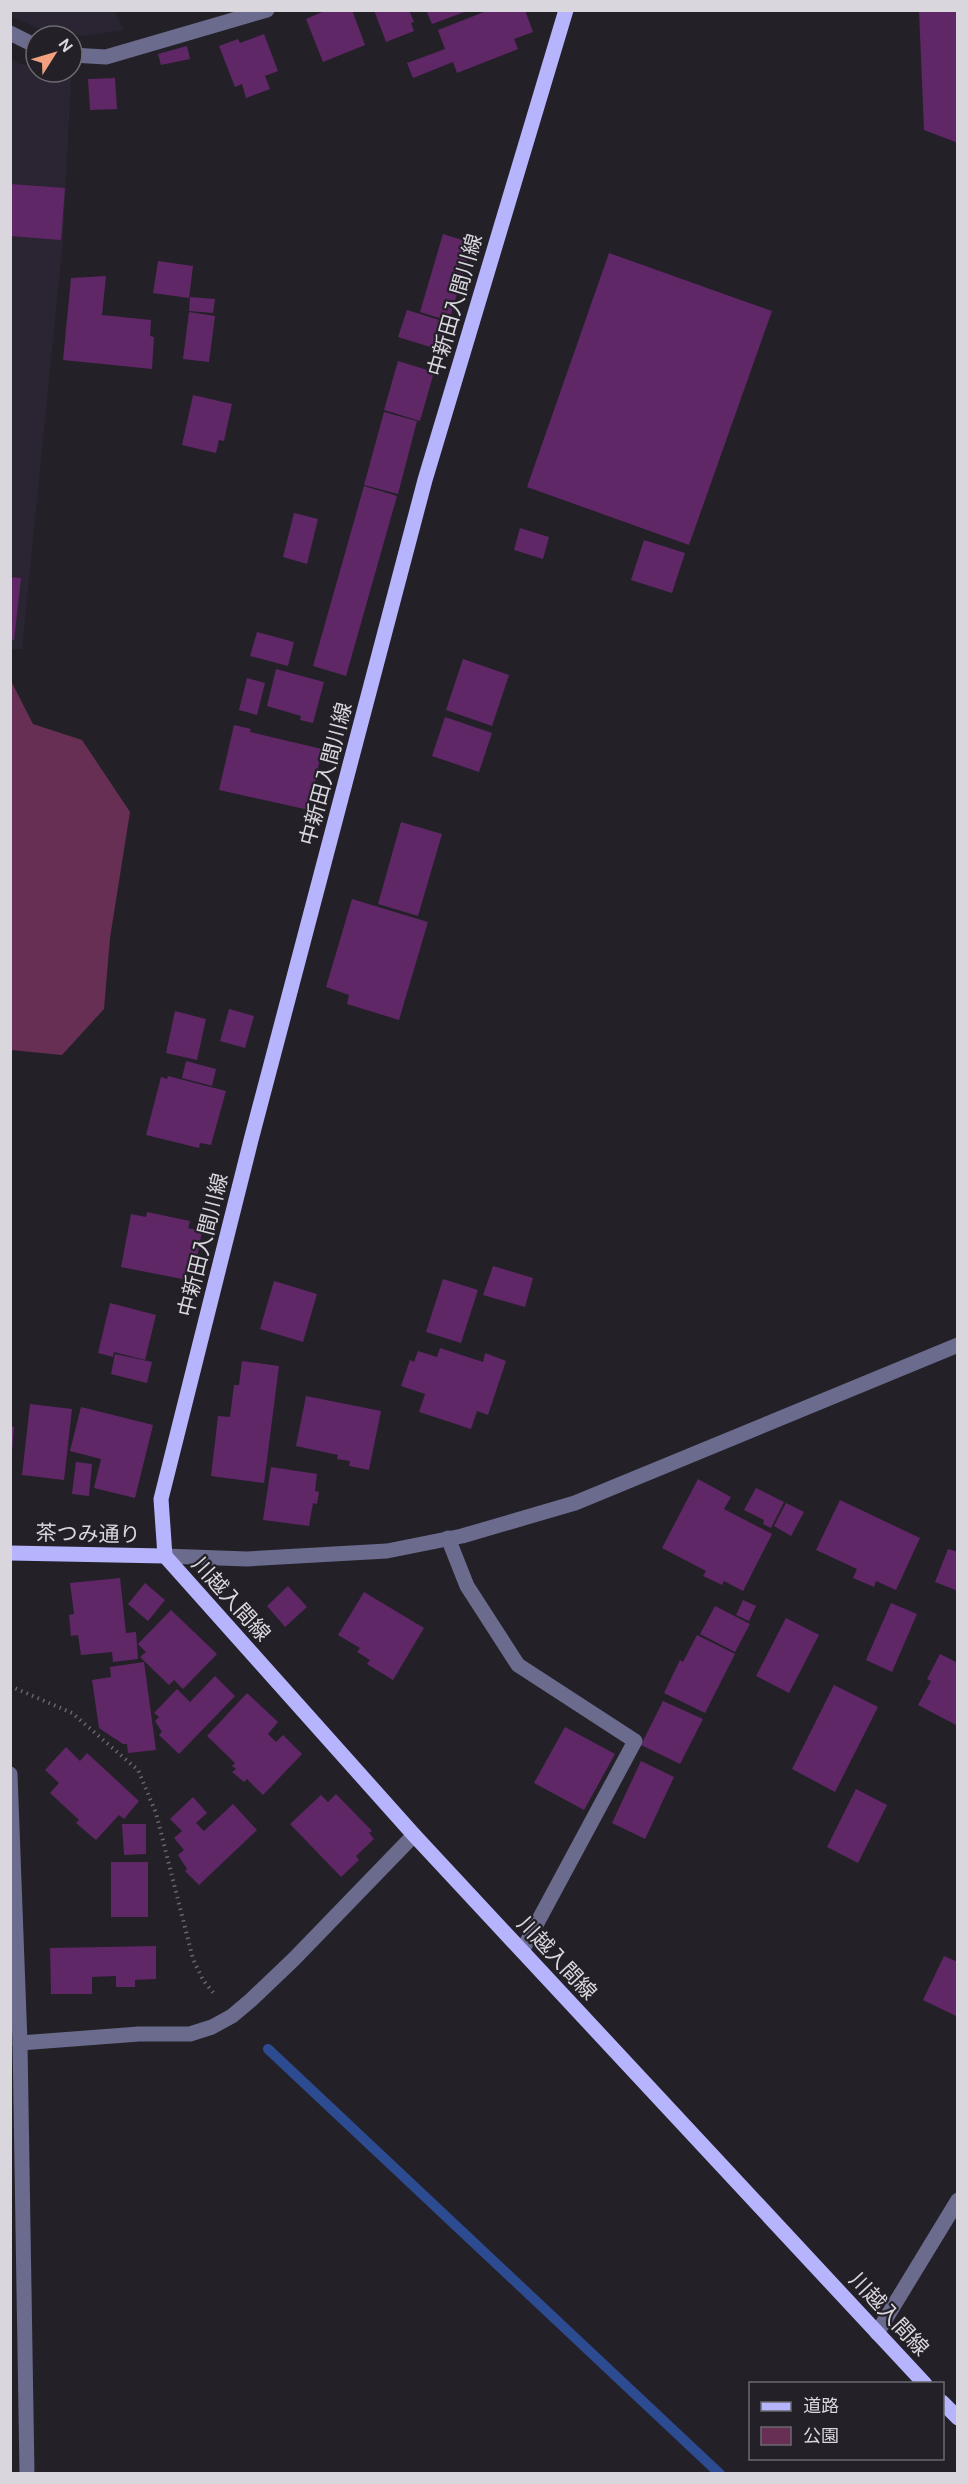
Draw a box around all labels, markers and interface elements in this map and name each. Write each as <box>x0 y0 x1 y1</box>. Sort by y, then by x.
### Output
north arrow <box>24 24 84 84</box>
text: N <box>54 34 77 56</box>
street label: 中新田入間川線 <box>421 230 489 380</box>
street label: 中新田入間川線 <box>293 699 359 849</box>
street label: 中新田入間川線 <box>172 1170 234 1320</box>
street label: 茶つみ通り <box>35 1519 141 1549</box>
street label: 川越入間線 <box>185 1551 277 1647</box>
street label: 川越入間線 <box>511 1910 603 2006</box>
street label: 川越入間線 <box>843 2266 935 2362</box>
legend <box>749 2382 944 2460</box>
text: 道路 <box>803 2394 839 2418</box>
text: 公園 <box>803 2424 839 2448</box>

